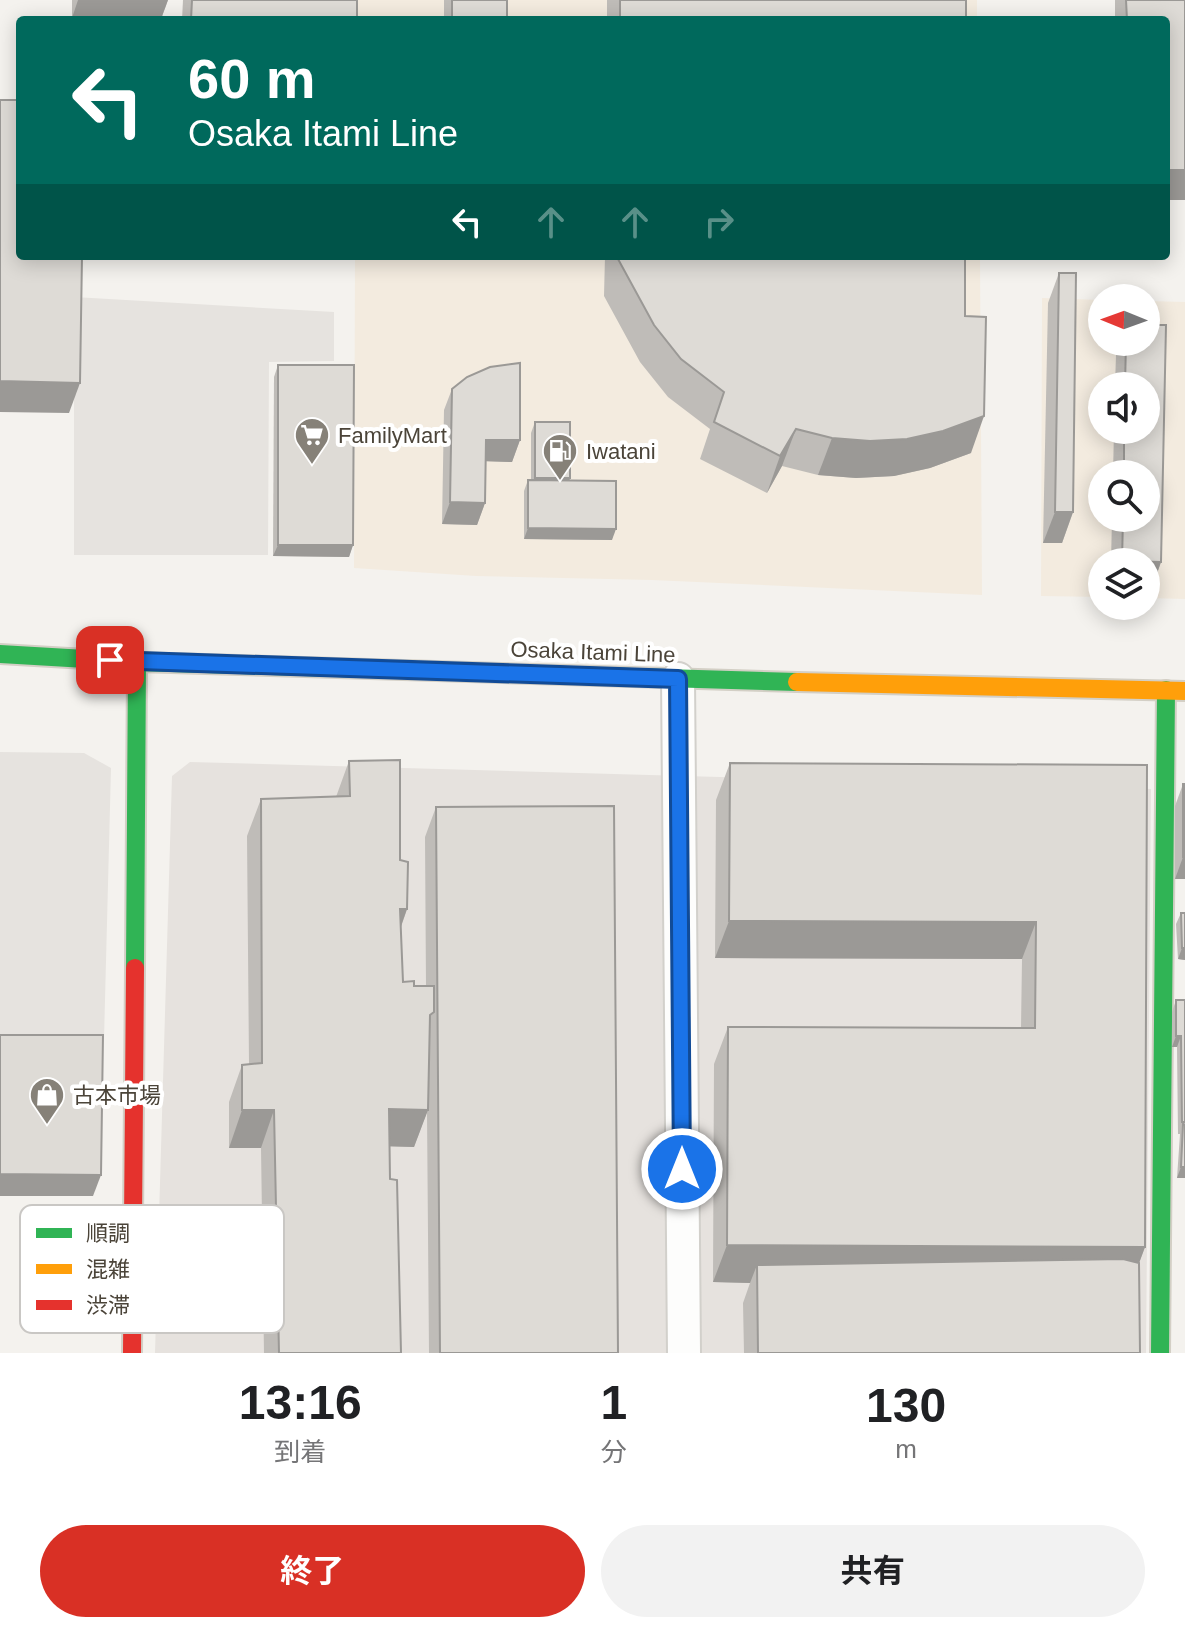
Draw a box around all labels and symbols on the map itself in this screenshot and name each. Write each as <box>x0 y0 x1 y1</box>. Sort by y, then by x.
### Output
north arrow <box>1088 284 1160 356</box>
supermarket icon: FamilyMart <box>293 416 331 466</box>
place label: FamilyMart <box>338 423 447 448</box>
fuel station icon: Iwatani <box>541 432 579 482</box>
place label: Iwatani <box>586 439 656 464</box>
pin <box>76 626 144 694</box>
street label: Osaka Itami Line <box>510 637 676 667</box>
shop icon: 古本市場 <box>28 1076 66 1126</box>
place label: 古本市場 <box>73 1083 161 1108</box>
position arrow <box>640 1127 724 1211</box>
legend <box>20 1205 284 1333</box>
text: 順調 <box>86 1221 130 1246</box>
text: 混雑 <box>86 1257 130 1282</box>
text: 渋滞 <box>86 1293 130 1318</box>

